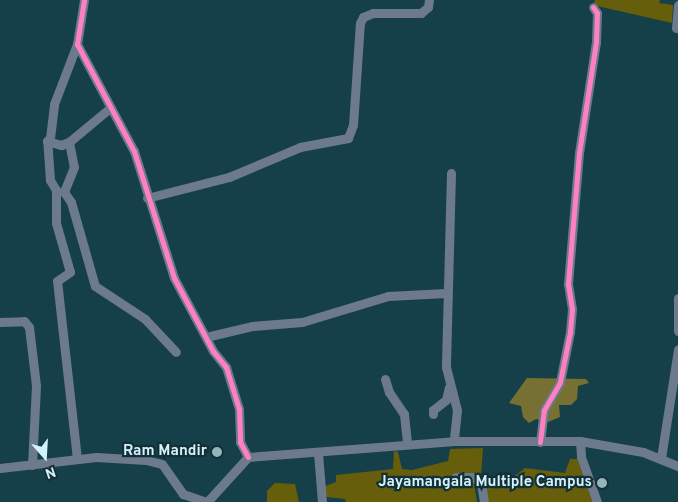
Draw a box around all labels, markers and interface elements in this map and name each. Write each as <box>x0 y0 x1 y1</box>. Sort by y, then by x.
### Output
north arrow <box>20 432 70 482</box>
place label: Ram Mandir <box>123 443 207 461</box>
marker: Ram Mandir <box>211 446 223 458</box>
text: N <box>43 462 58 481</box>
place label: Jayamangala Multiple Campus <box>378 474 592 492</box>
marker: Jayamangala Multiple Campus <box>596 477 608 489</box>

